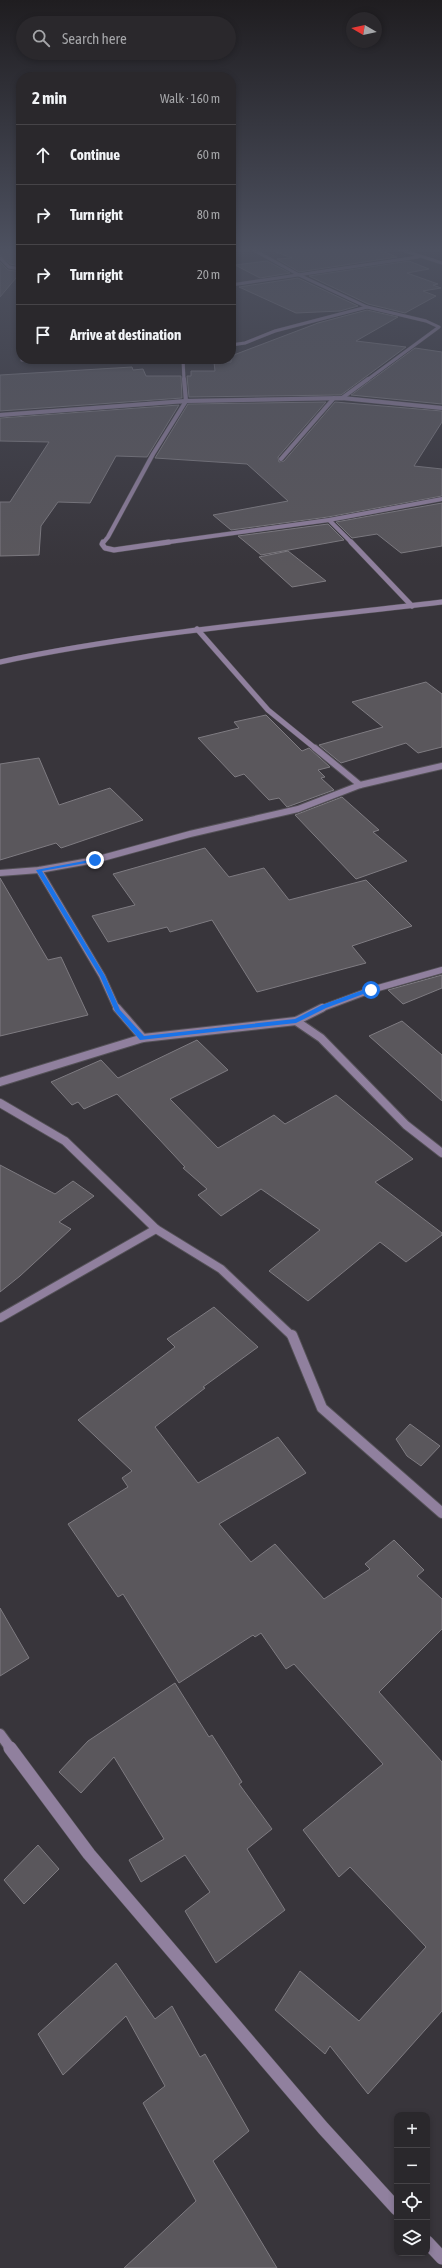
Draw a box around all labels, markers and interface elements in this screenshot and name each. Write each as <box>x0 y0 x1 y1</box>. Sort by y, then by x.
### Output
north arrow <box>346 12 382 48</box>
search box <box>16 16 236 60</box>
icon: search <box>30 27 52 49</box>
text: Search here <box>62 30 127 47</box>
text: 2 min <box>32 88 67 108</box>
text: Walk · 160 m <box>160 91 220 106</box>
icon: ahead <box>32 144 54 166</box>
text: Continue <box>70 146 120 163</box>
text: 60 m <box>197 147 220 162</box>
icon: right <box>32 204 54 226</box>
text: Turn right <box>70 206 123 223</box>
text: 80 m <box>197 207 220 222</box>
icon: right <box>32 264 54 286</box>
text: Turn right <box>70 266 123 283</box>
text: 20 m <box>197 267 220 282</box>
icon: arrive <box>32 324 54 346</box>
text: Arrive at destination <box>70 326 181 343</box>
route end <box>86 851 104 869</box>
route start <box>362 981 380 999</box>
map controls <box>394 2112 430 2256</box>
button: + <box>394 2112 430 2148</box>
button: − <box>394 2148 430 2184</box>
button: locate <box>394 2184 430 2220</box>
button: layers <box>394 2220 430 2256</box>

